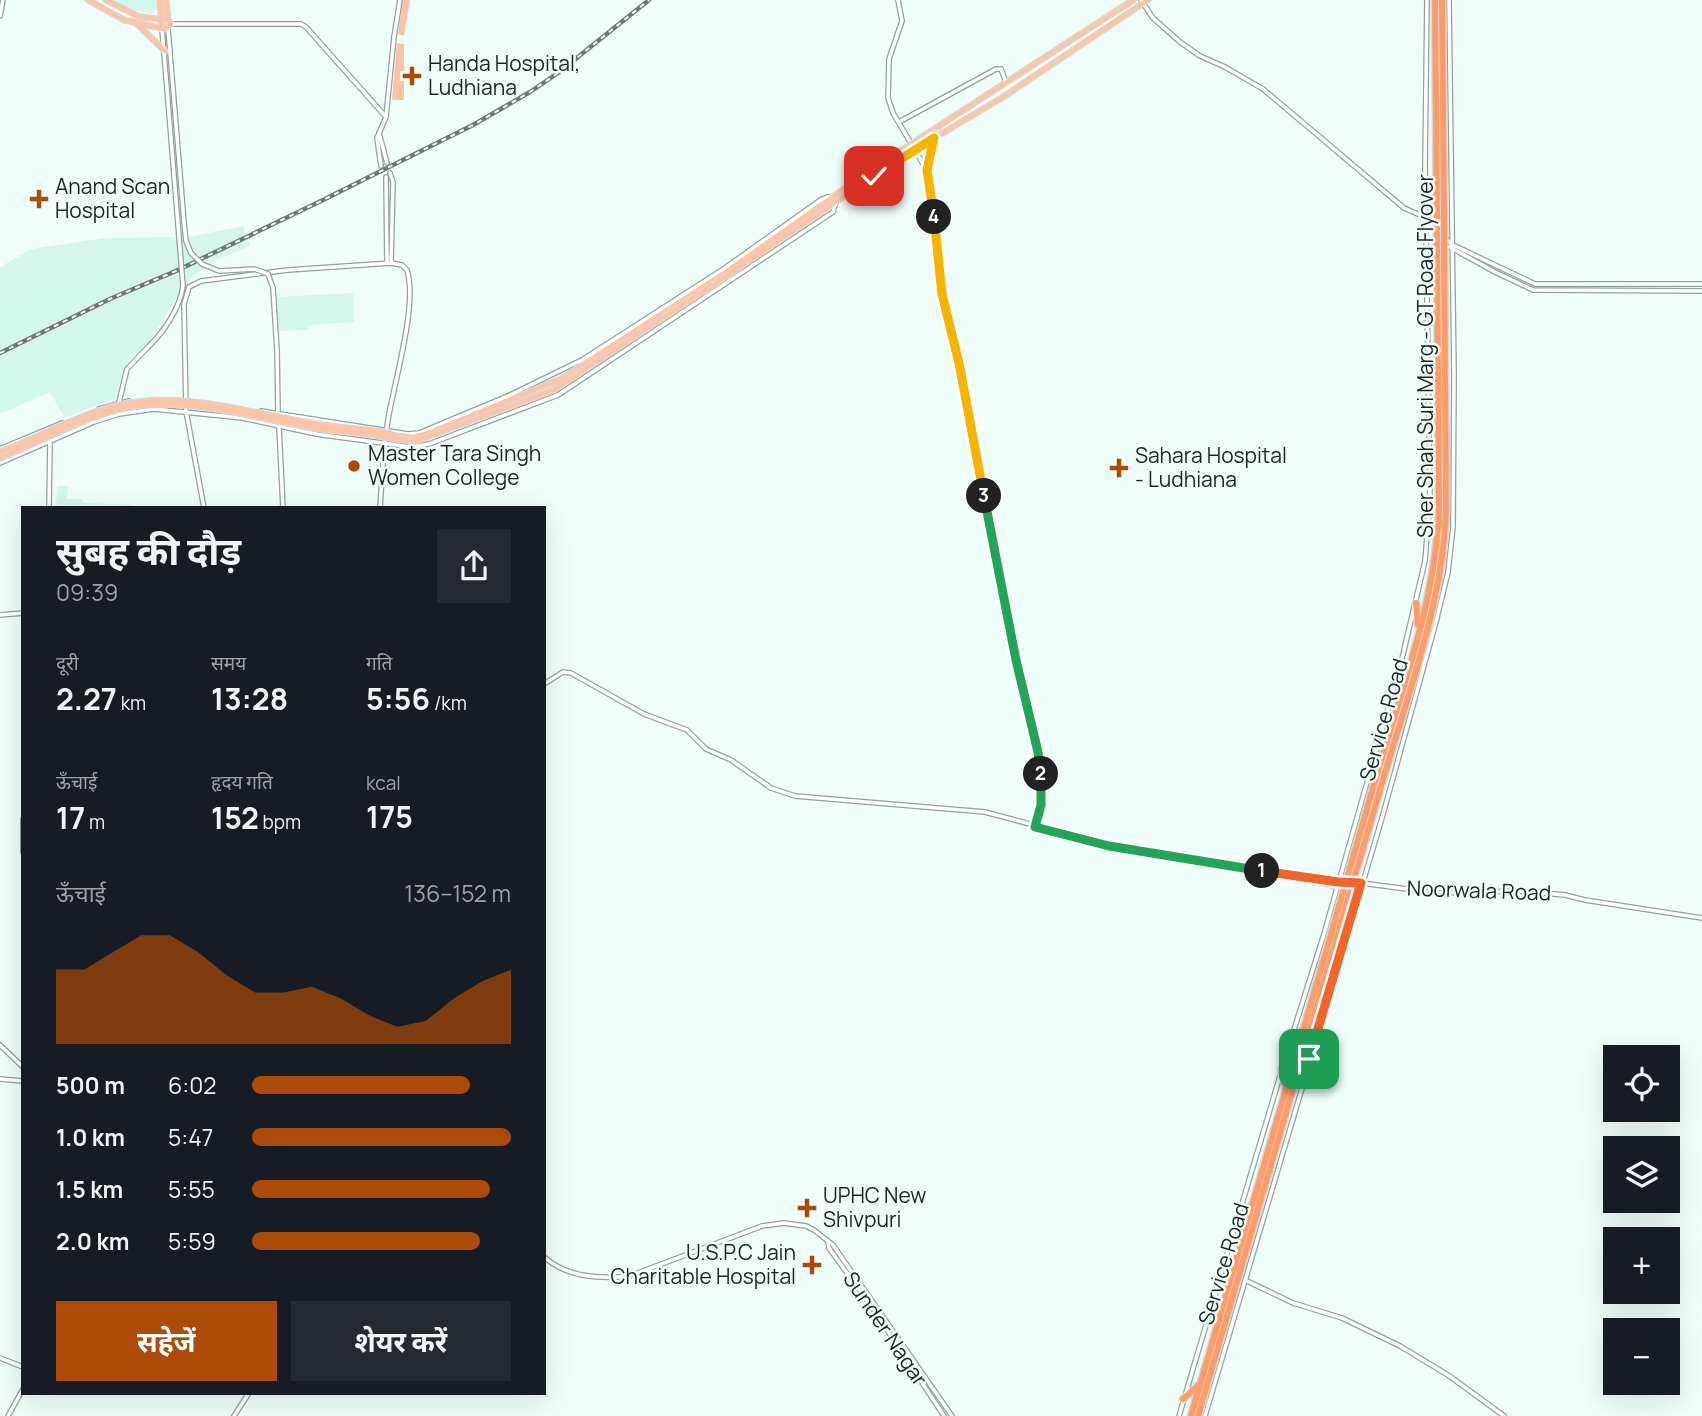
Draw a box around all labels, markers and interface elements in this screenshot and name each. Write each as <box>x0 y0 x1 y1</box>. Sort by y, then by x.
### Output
place label: Handa Hospital, Ludhiana <box>428 49 580 101</box>
marker: Handa Hospital, Ludhiana <box>402 66 422 86</box>
pin <box>844 146 904 206</box>
icon: check <box>855 157 893 195</box>
place label: Anand Scan Hospital <box>55 172 170 224</box>
street label: Sher Shah Suri Marg - GT Road Flyover <box>1411 174 1439 538</box>
marker: Anand Scan Hospital <box>29 189 49 209</box>
pin: 4 <box>916 200 951 234</box>
text: 4 <box>928 203 939 229</box>
place label: Master Tara Singh Women College <box>368 439 541 491</box>
place label: Sahara Hospital - Ludhiana <box>1135 441 1287 493</box>
marker: Master Tara Singh Women College <box>346 458 362 474</box>
marker: Sahara Hospital - Ludhiana <box>1109 458 1129 478</box>
pin: 3 <box>967 478 1002 514</box>
text: 3 <box>978 482 989 508</box>
text: सुबह की दौड़ <box>56 524 241 576</box>
button: share <box>437 529 511 603</box>
text: 09:39 <box>56 576 118 608</box>
text: दूरी <box>56 650 79 676</box>
text: समय <box>211 650 246 676</box>
text: गति <box>366 650 392 676</box>
street label: Service Road <box>1352 655 1414 784</box>
text: 2.27 <box>56 678 117 719</box>
text: 13:28 <box>211 678 288 719</box>
text: 5:56 <box>366 678 430 719</box>
text: km <box>117 690 146 716</box>
text: /km <box>430 690 467 716</box>
pin: 2 <box>1024 756 1058 792</box>
text: 2 <box>1035 760 1046 786</box>
text: ऊँचाई <box>56 769 97 795</box>
text: हृदय गति <box>211 769 273 795</box>
text: kcal <box>366 770 401 796</box>
text: 175 <box>366 796 413 837</box>
text: 17 <box>56 797 85 838</box>
text: 152 <box>211 797 259 838</box>
text: m <box>85 809 105 835</box>
text: bpm <box>259 809 301 835</box>
pin: 1 <box>1244 854 1280 888</box>
text: 1 <box>1257 857 1266 883</box>
street label: Noorwala Road <box>1406 873 1552 907</box>
text: ऊँचाई <box>56 877 106 909</box>
text: 136–152 m <box>404 877 511 909</box>
pin <box>1279 1029 1339 1089</box>
icon: arrive <box>1290 1040 1328 1078</box>
map controls <box>1603 1045 1680 1395</box>
button: locate <box>1603 1045 1680 1122</box>
text: 500 m <box>56 1069 125 1101</box>
text: 6:02 <box>168 1069 216 1101</box>
text: 1.0 km <box>56 1121 125 1153</box>
text: 5:47 <box>168 1121 213 1153</box>
button: layers <box>1603 1136 1680 1213</box>
text: 1.5 km <box>56 1173 123 1205</box>
text: 5:55 <box>168 1173 215 1205</box>
place label: UPHC New Shivpuri <box>823 1181 926 1233</box>
marker: UPHC New Shivpuri <box>797 1198 817 1218</box>
street label: Service Road <box>1191 1199 1255 1328</box>
text: 2.0 km <box>56 1225 129 1257</box>
text: 5:59 <box>168 1225 216 1257</box>
button: + <box>1603 1227 1680 1304</box>
place label: U.S.P.C Jain Charitable Hospital <box>610 1238 796 1290</box>
marker: U.S.P.C Jain Charitable Hospital <box>802 1255 822 1275</box>
street label: Sunder Nagar <box>837 1266 935 1391</box>
button: सहेजें <box>56 1301 277 1381</box>
button: शेयर करें <box>291 1301 511 1381</box>
button: − <box>1603 1318 1680 1395</box>

